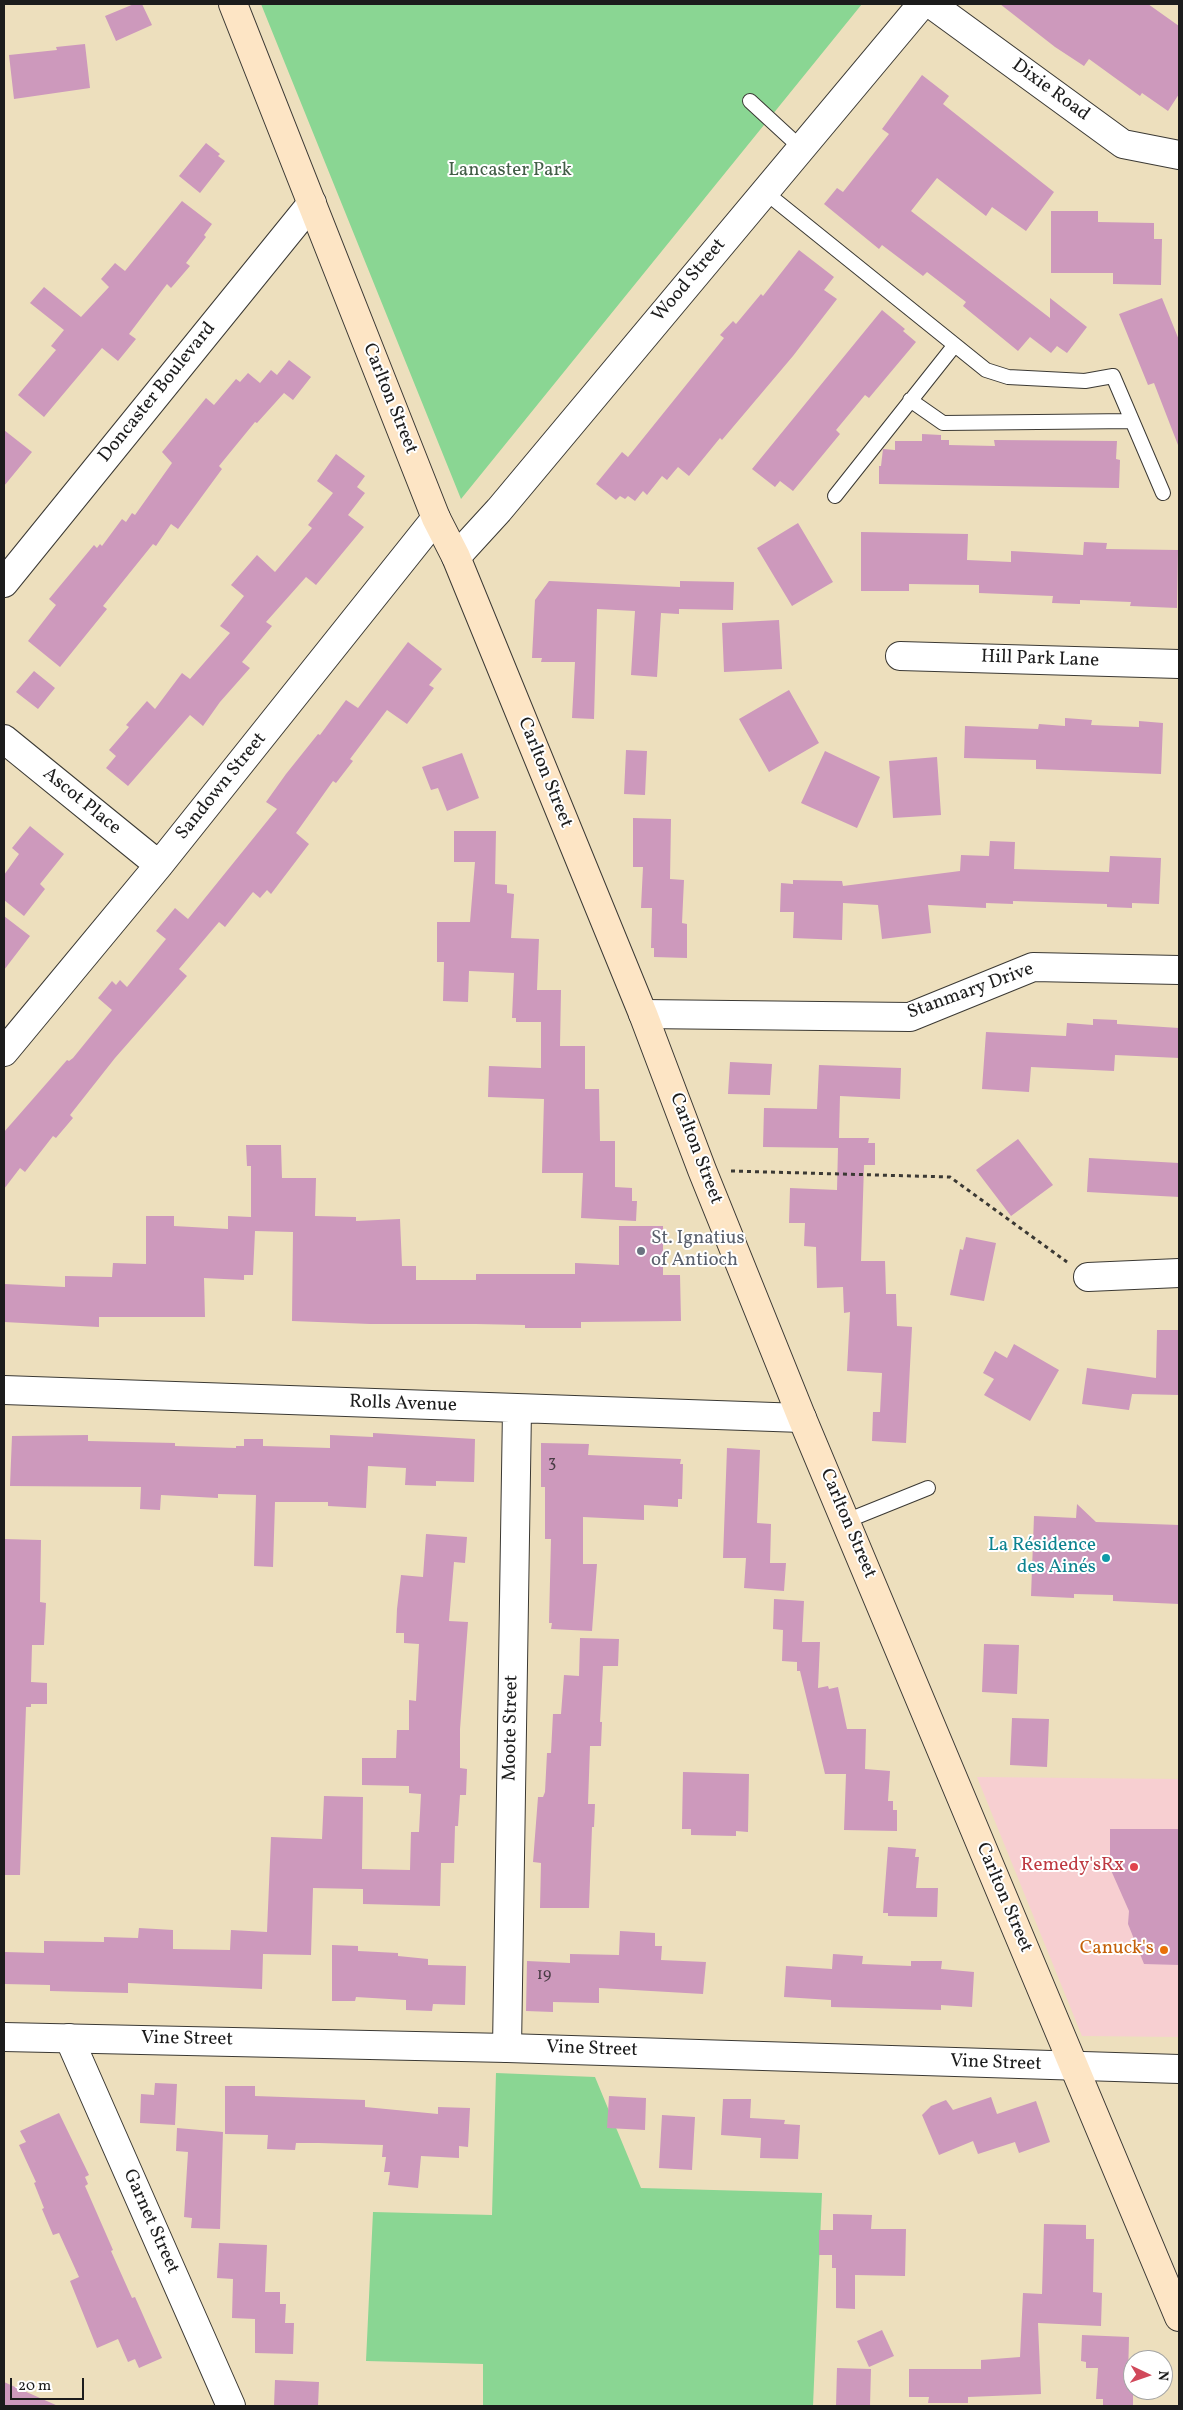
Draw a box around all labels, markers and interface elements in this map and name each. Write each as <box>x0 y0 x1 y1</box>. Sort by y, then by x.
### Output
street label: Dixie Road <box>1007 55 1093 127</box>
park label: Lancaster Park <box>448 161 572 183</box>
street label: Wood Street <box>648 235 732 327</box>
street label: Doncaster Boulevard <box>94 318 222 468</box>
street label: Carlton Street <box>357 340 421 458</box>
street label: Hill Park Lane <box>981 647 1099 673</box>
street label: Carlton Street <box>512 714 576 832</box>
street label: Sandown Street <box>172 729 272 845</box>
street label: Ascot Place <box>37 763 125 841</box>
street label: Stanmary Drive <box>905 959 1037 1025</box>
street label: Carlton Street <box>663 1090 727 1208</box>
place label: St. Ignatius of Antioch <box>651 1229 745 1273</box>
marker: St. Ignatius of Antioch <box>635 1245 647 1257</box>
street label: Rolls Avenue <box>349 1392 457 1418</box>
house number: 3 <box>548 1454 556 1474</box>
street label: Carlton Street <box>814 1466 880 1582</box>
place label: La Résidence des Ainés <box>988 1536 1096 1580</box>
marker: La Résidence des Ainés <box>1100 1552 1112 1564</box>
street label: Moote Street <box>500 1675 524 1781</box>
street label: Carlton Street <box>970 1840 1036 1956</box>
place label: Remedy'sRx <box>1021 1856 1124 1878</box>
marker: Remedy'sRx <box>1128 1861 1140 1873</box>
place label: Canuck's <box>1080 1939 1154 1961</box>
marker: Canuck's <box>1158 1944 1170 1956</box>
house number: 19 <box>537 1966 551 1986</box>
street label: Vine Street <box>141 2028 233 2052</box>
street label: Vine Street <box>546 2037 638 2063</box>
street label: Vine Street <box>950 2051 1042 2077</box>
street label: Garnet Street <box>117 2166 183 2278</box>
north arrow <box>1123 2350 1173 2400</box>
scale bar <box>12 2368 86 2400</box>
text: N <box>1153 2370 1172 2381</box>
text: 20 m <box>18 2376 51 2397</box>

